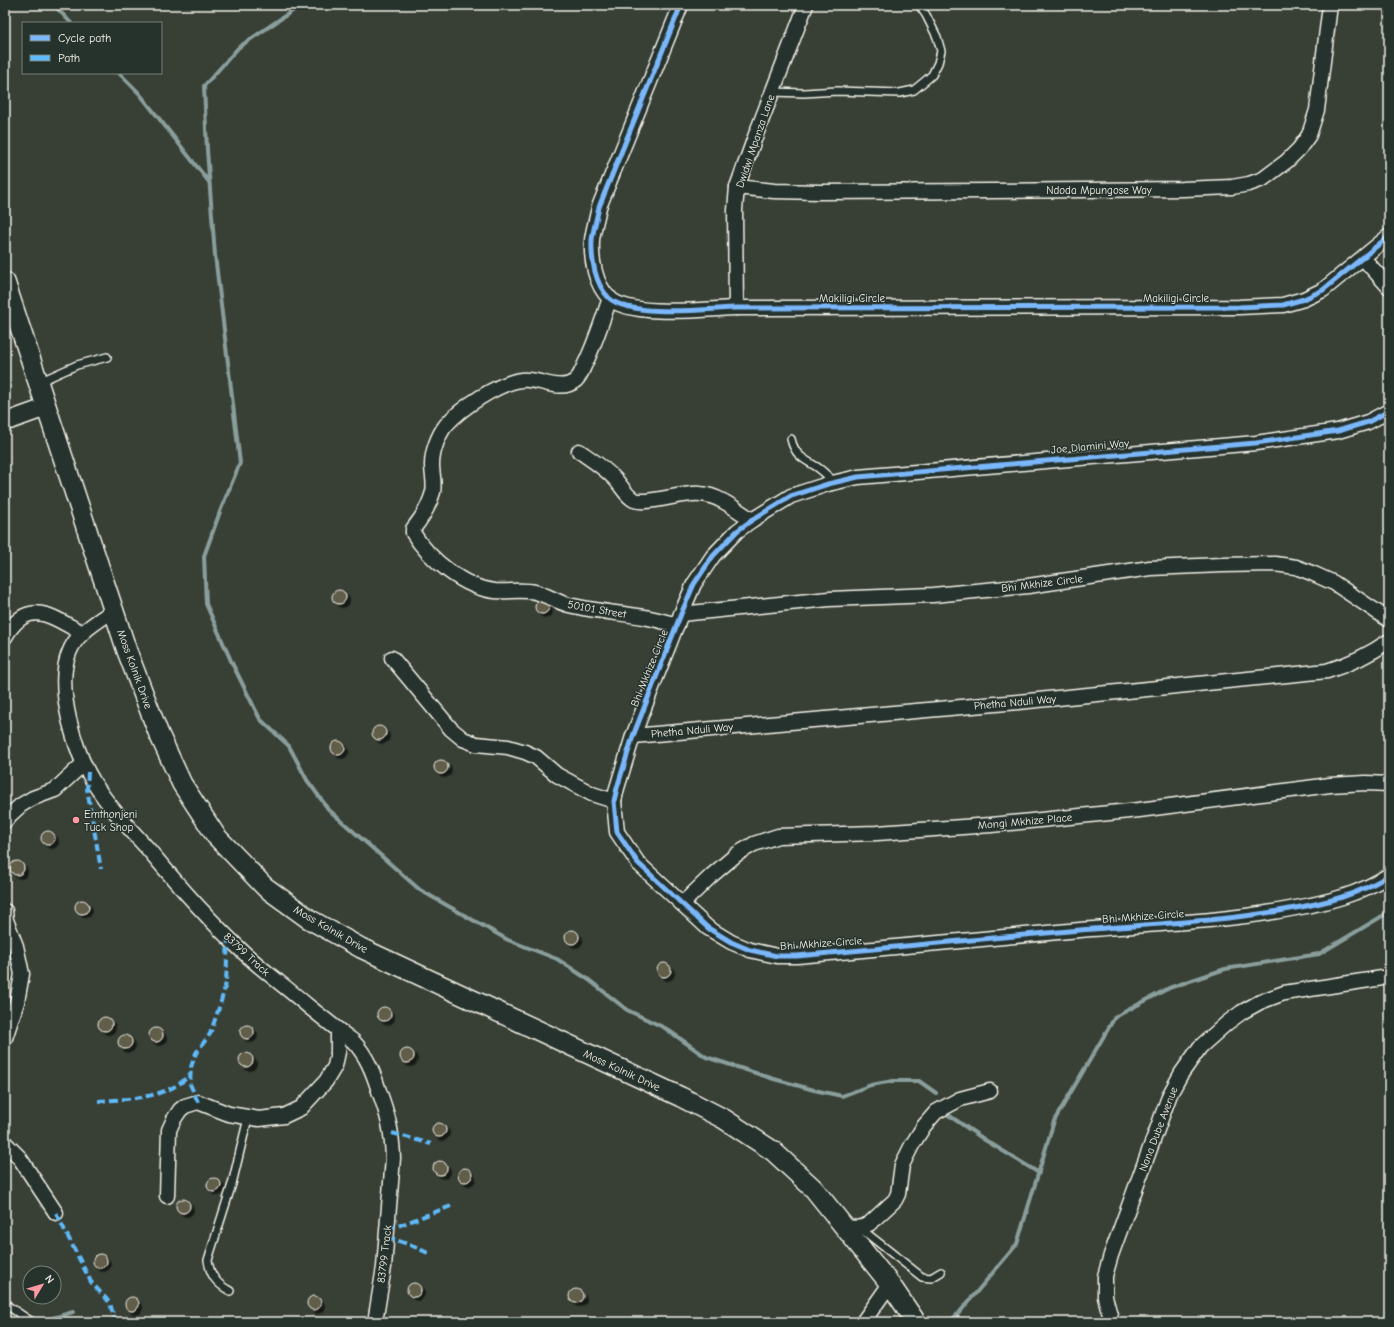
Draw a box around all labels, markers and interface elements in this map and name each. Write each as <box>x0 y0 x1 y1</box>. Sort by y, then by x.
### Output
legend <box>22 22 162 74</box>
text: Cycle path <box>58 31 111 45</box>
text: Path <box>58 51 80 65</box>
street label: Dwidwi Mpanza Lane <box>733 92 778 190</box>
street label: Ndoda Mpungose Way <box>1046 184 1152 197</box>
street label: Makiligi Circle <box>819 292 886 305</box>
street label: Makiligi Circle <box>1143 292 1210 305</box>
street label: Joe Dlamini Way <box>1050 437 1130 456</box>
street label: Bhi Mkhize Circle <box>1001 572 1084 595</box>
street label: 50101 Street <box>567 598 628 621</box>
street label: Bhi Mkhize Circle <box>628 627 671 709</box>
street label: Moss Kolnik Drive <box>114 628 155 711</box>
street label: Phetha Nduli Way <box>973 692 1057 713</box>
street label: Phetha Nduli Way <box>650 720 734 741</box>
place label: Emthonjeni Tuck Shop <box>84 808 137 834</box>
street label: Mongi Mkhize Place <box>977 811 1073 832</box>
marker: Emthonjeni Tuck Shop <box>71 815 81 825</box>
street label: Moss Kolnik Drive <box>291 903 371 956</box>
street label: Bhi Mkhize Circle <box>1102 907 1185 926</box>
street label: 83799 Track <box>221 930 273 979</box>
street label: Bhi Mkhize Circle <box>780 934 863 953</box>
street label: Moss Kolnik Drive <box>581 1047 663 1094</box>
street label: Nana Dube Avenue <box>1136 1085 1181 1173</box>
street label: 83799 Track <box>375 1224 395 1284</box>
north arrow <box>22 1265 62 1305</box>
text: N <box>42 1272 57 1286</box>

